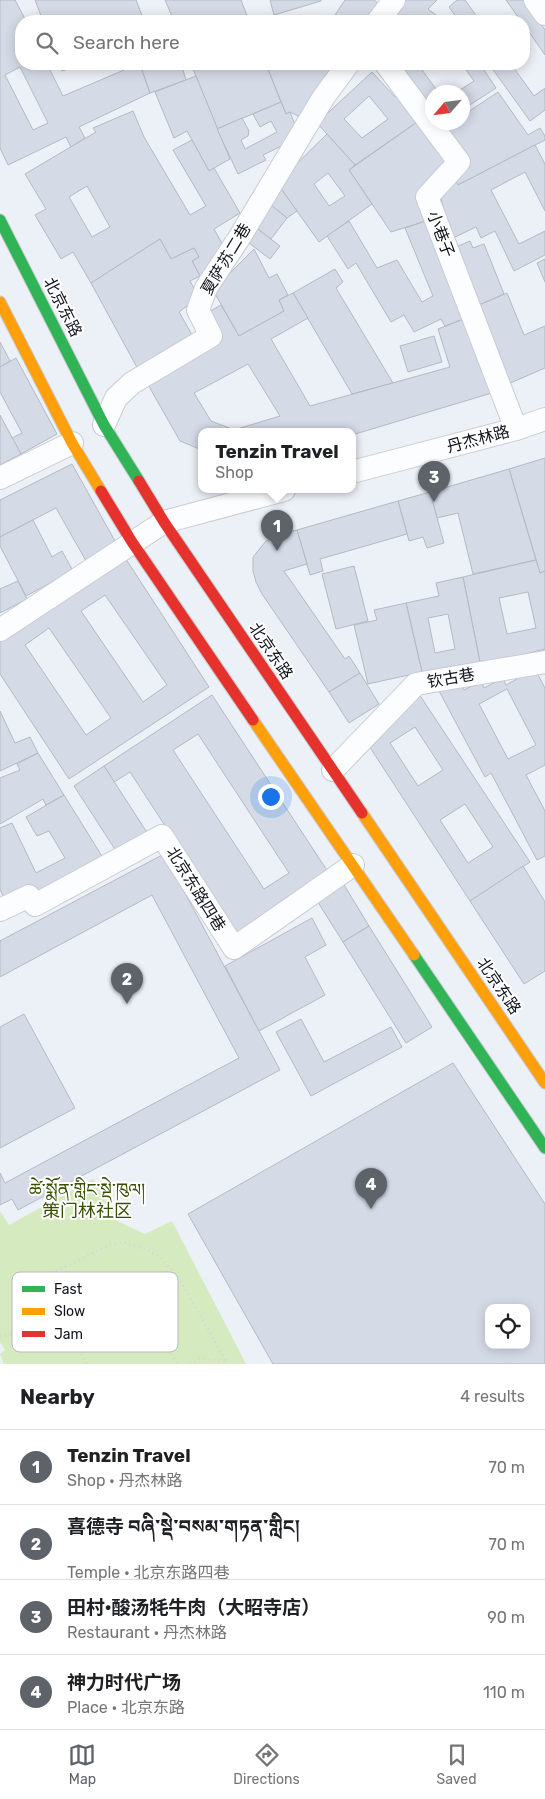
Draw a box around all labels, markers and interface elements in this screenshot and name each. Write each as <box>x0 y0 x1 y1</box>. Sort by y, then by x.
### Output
search box <box>15 15 530 70</box>
icon: search <box>33 29 61 57</box>
text: Search here <box>73 31 180 54</box>
north arrow <box>425 85 470 130</box>
street label: 小巷子 <box>424 208 458 260</box>
street label: 夏萨苏二巷 <box>197 220 255 298</box>
street label: 北京东路 <box>40 274 86 340</box>
street label: 丹杰林路 <box>445 422 511 456</box>
popup <box>198 428 356 493</box>
text: Tenzin Travel <box>215 440 339 463</box>
pin: 3 <box>418 461 450 502</box>
text: Shop <box>215 463 254 482</box>
pin: 1 <box>261 510 293 551</box>
street label: 北京东路 <box>245 619 297 683</box>
street label: 钦古巷 <box>426 664 476 692</box>
your location <box>258 784 284 810</box>
street label: 北京东路四巷 <box>163 843 229 935</box>
street label: 北京东路 <box>473 954 525 1018</box>
pin: 2 <box>111 963 143 1004</box>
pin: 4 <box>355 1168 387 1209</box>
district label: ཚེ་སྨོན་གླིང་སྡེ་ཁུལ། 策门林社区 <box>29 1176 145 1222</box>
legend <box>12 1272 178 1352</box>
text: Fast <box>54 1281 83 1298</box>
text: Slow <box>54 1303 85 1320</box>
map controls <box>485 1304 530 1349</box>
button: locate <box>485 1304 530 1349</box>
text: Jam <box>54 1326 83 1343</box>
text: Nearby <box>20 1384 95 1409</box>
text: 4 results <box>460 1387 525 1406</box>
text: Tenzin Travel <box>67 1444 191 1467</box>
text: 1 <box>32 1458 40 1477</box>
text: 70 m <box>488 1458 525 1477</box>
text: Shop · 丹杰林路 <box>67 1471 183 1490</box>
text: 喜德寺 བཞི་སྡེ་བསམ་གཏན་གླིང། <box>67 1515 300 1538</box>
text: 2 <box>31 1535 41 1554</box>
text: 70 m <box>488 1535 525 1554</box>
text: Temple · 北京东路四巷 <box>67 1563 229 1582</box>
text: 田村·酸汤牦牛肉（大昭寺店） <box>67 1596 320 1619</box>
text: 3 <box>31 1608 41 1627</box>
text: 90 m <box>487 1608 525 1627</box>
text: Restaurant · 丹杰林路 <box>67 1623 227 1642</box>
text: 神力时代广场 <box>67 1671 181 1694</box>
text: 4 <box>31 1683 41 1702</box>
text: 110 m <box>483 1683 525 1702</box>
text: Place · 北京东路 <box>67 1698 185 1717</box>
tab: Map <box>68 1741 96 1788</box>
tab: Directions <box>233 1741 300 1788</box>
tab: Saved <box>437 1741 477 1788</box>

